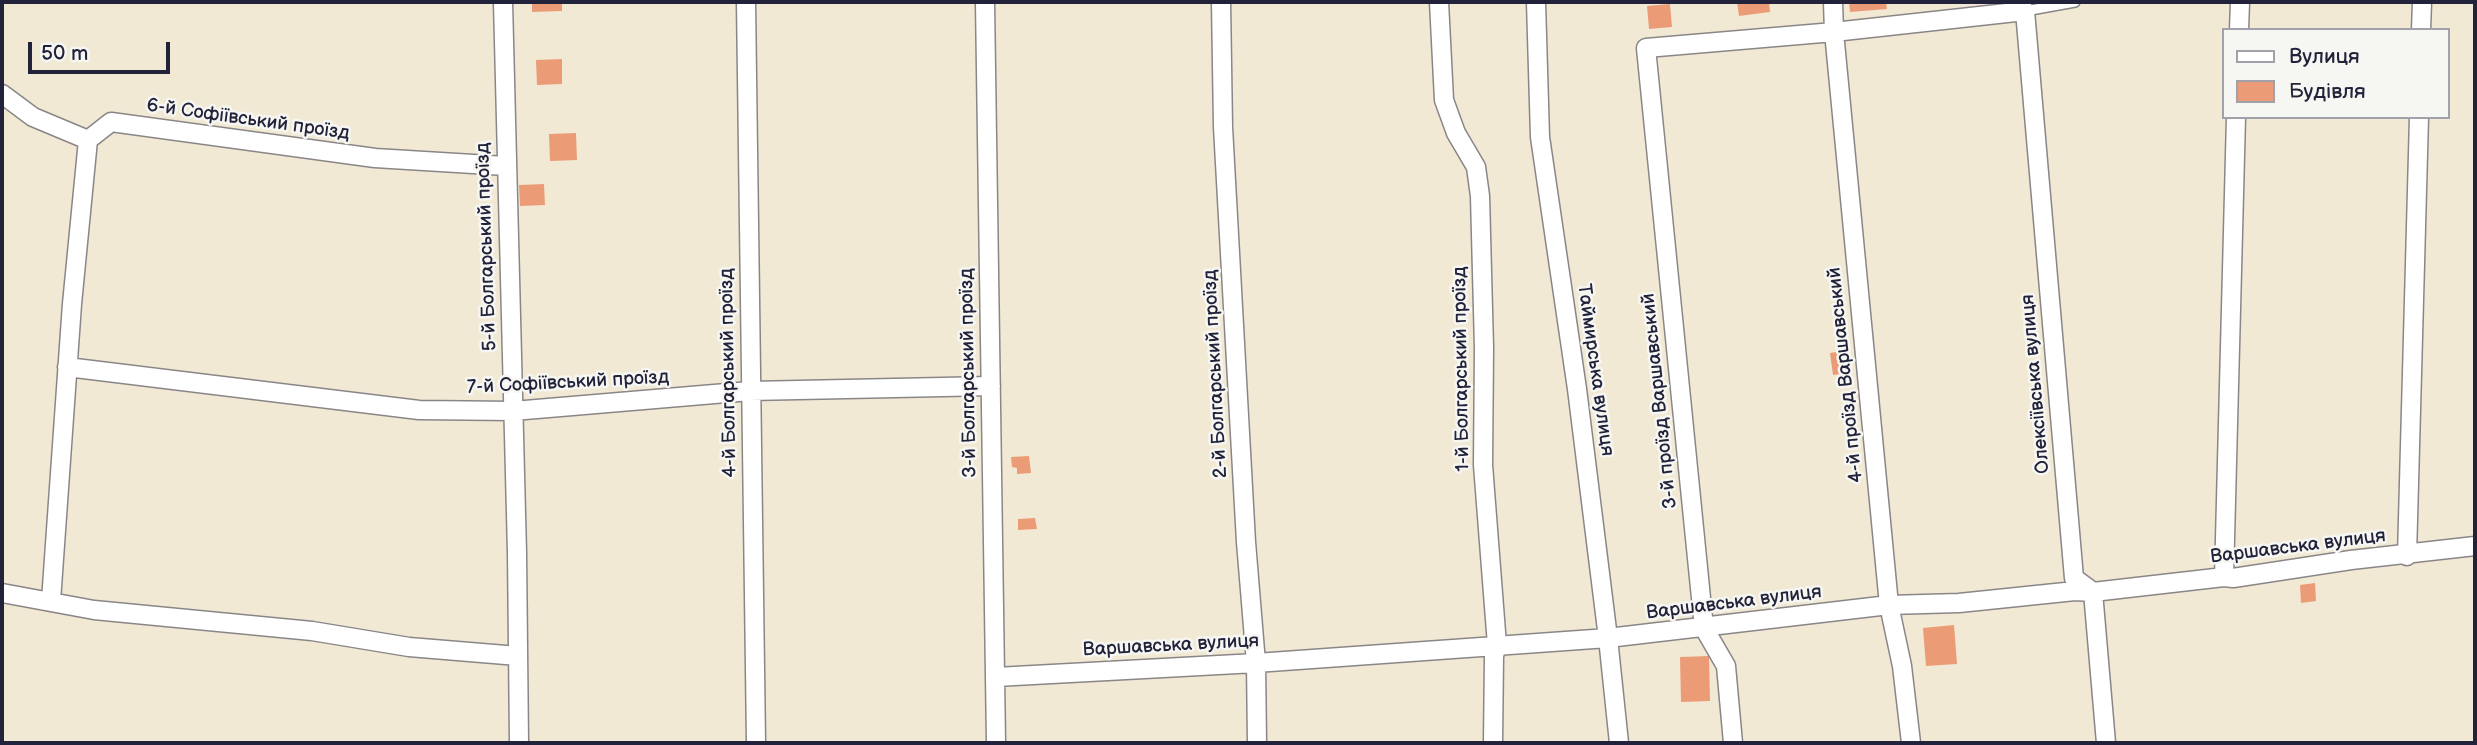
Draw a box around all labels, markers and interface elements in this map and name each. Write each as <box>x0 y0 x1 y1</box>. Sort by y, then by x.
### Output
scale bar <box>32 28 173 72</box>
legend <box>2222 28 2449 119</box>
text: 50 m <box>41 41 88 66</box>
text: Вулиця <box>2289 44 2360 69</box>
text: Будівля <box>2289 79 2366 104</box>
street label: 6-й Софіївський проїзд <box>145 94 351 146</box>
street label: 5-й Болгарський проїзд <box>472 142 502 352</box>
street label: 1-й Болгарський проїзд <box>1449 266 1475 472</box>
street label: 4-й проїзд Варшавський <box>1823 266 1869 484</box>
street label: 4-й Болгарський проїзд <box>716 268 742 478</box>
street label: 3-й Болгарський проїзд <box>956 268 982 478</box>
street label: 2-й Болгарський проїзд <box>1199 269 1233 479</box>
street label: Таймирська вулиця <box>1572 282 1618 458</box>
street label: 3-й проїзд Варшавський <box>1637 292 1683 510</box>
street label: Олексіївська вулиця <box>2017 293 2055 475</box>
street label: 7-й Софіївський проїзд <box>466 366 670 400</box>
street label: Варшавська вулиця <box>2209 525 2387 569</box>
street label: Варшавська вулиця <box>1645 581 1823 625</box>
street label: Варшавська вулиця <box>1082 630 1260 662</box>

